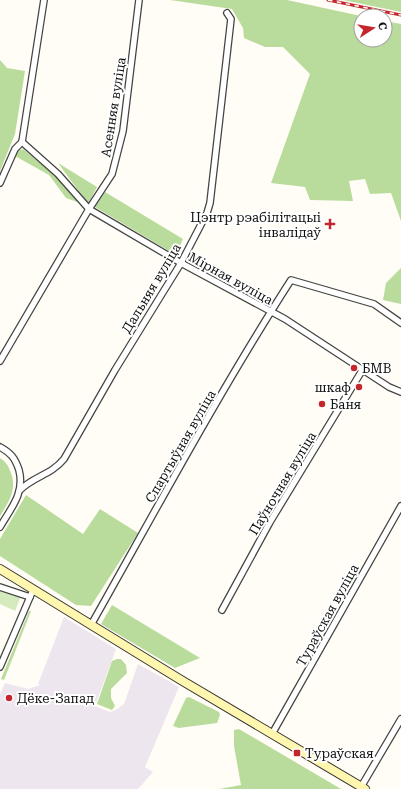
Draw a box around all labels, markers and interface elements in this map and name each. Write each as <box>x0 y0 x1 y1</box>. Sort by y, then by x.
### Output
north arrow <box>353 8 393 48</box>
text: С <box>375 21 390 31</box>
street label: Асенняя вуліца <box>98 56 129 158</box>
place label: Цэнтр рэабілітацыі інвалідаў <box>190 210 321 240</box>
marker: Цэнтр рэабілітацыі інвалідаў <box>324 218 336 230</box>
street label: Дальняя вуліца <box>119 241 184 336</box>
street label: Мірная вуліца <box>186 249 275 308</box>
place label: БМВ <box>362 361 392 376</box>
marker: БМВ <box>349 363 359 373</box>
place label: шкаф <box>315 380 351 395</box>
marker: шкаф <box>354 382 364 392</box>
street label: Спартыўная вуліца <box>142 387 219 505</box>
place label: Баня <box>330 397 361 412</box>
marker: Баня <box>317 399 327 409</box>
street label: Паўночная вуліца <box>246 429 319 538</box>
street label: Тураўская вуліца <box>293 562 362 669</box>
place label: Дёке-Запад <box>17 691 94 706</box>
marker: Дёке-Запад <box>4 693 14 703</box>
place label: Тураўская <box>305 746 374 761</box>
marker: Тураўская <box>292 748 302 758</box>

